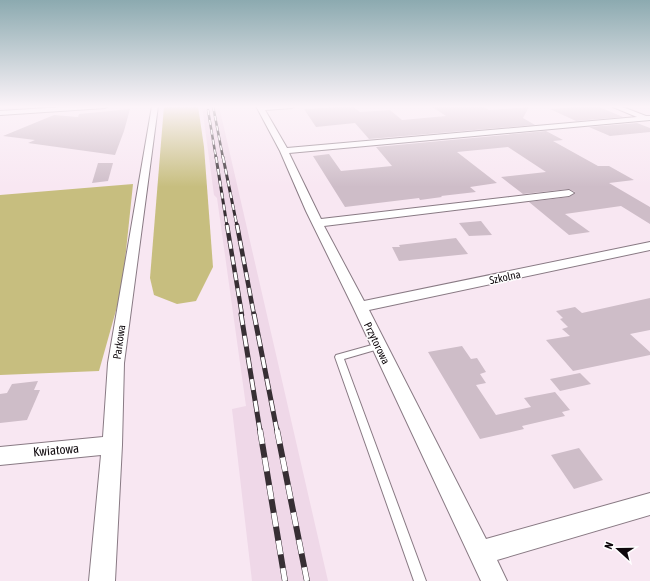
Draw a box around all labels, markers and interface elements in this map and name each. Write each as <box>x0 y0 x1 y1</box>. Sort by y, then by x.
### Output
street label: Szkolna <box>488 268 522 286</box>
street label: Przytorowa <box>362 320 392 366</box>
street label: Parkowa <box>111 324 127 360</box>
street label: Kwiatowa <box>32 441 80 459</box>
north arrow <box>598 529 638 569</box>
text: N <box>602 540 615 551</box>

